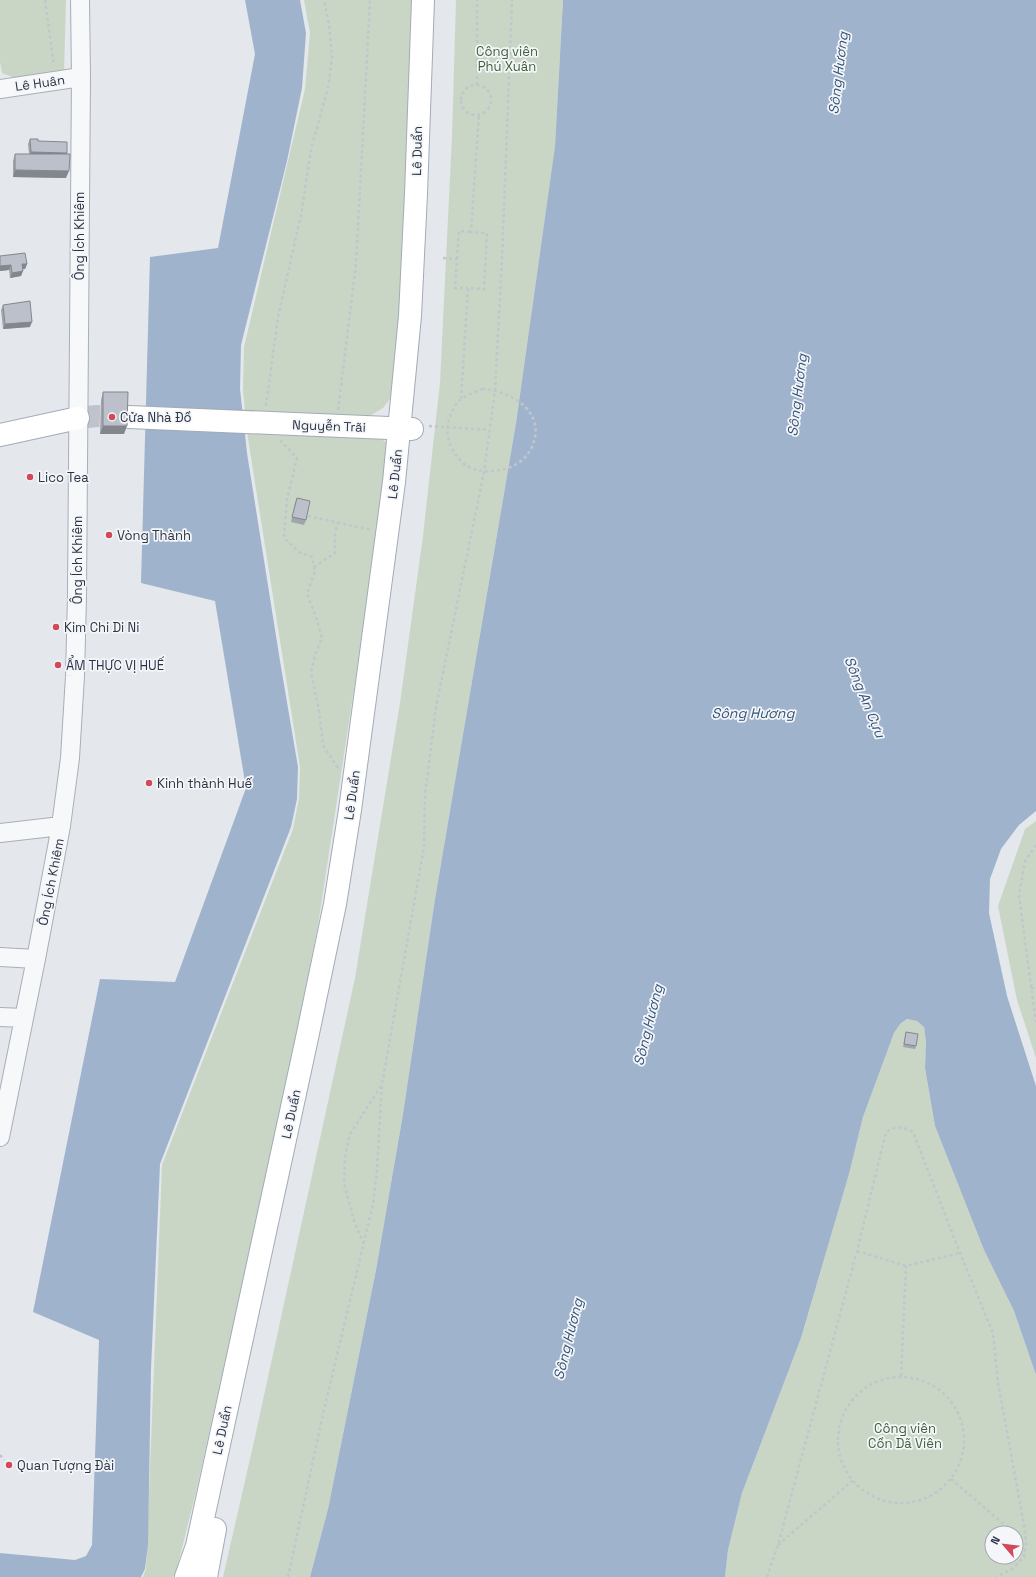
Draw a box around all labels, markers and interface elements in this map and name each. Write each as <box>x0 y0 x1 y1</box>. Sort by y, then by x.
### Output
water label: Sông Hương <box>824 30 852 115</box>
park label: Công viên Phú Xuân <box>476 43 538 75</box>
street label: Lê Huân <box>14 71 66 95</box>
street label: Lê Duẩn <box>408 126 426 176</box>
street label: Ông Ích Khiêm <box>71 192 88 280</box>
water label: Sông Hương <box>783 352 811 437</box>
place label: Cửa Nhà Đồ <box>120 409 192 426</box>
marker: Cửa Nhà Đồ <box>107 412 117 422</box>
street label: Nguyễn Trãi <box>292 416 366 436</box>
street label: Lê Duẩn <box>384 448 406 500</box>
place label: Lico Tea <box>38 469 89 486</box>
marker: Lico Tea <box>25 472 35 482</box>
street label: Ông Ích Khiêm <box>69 516 86 604</box>
place label: Vòng Thành <box>117 527 191 544</box>
marker: Vòng Thành <box>104 530 114 540</box>
place label: Kim Chi Di Ni <box>64 619 139 636</box>
marker: Kim Chi Di Ni <box>51 622 61 632</box>
water label: Sông An Cựu <box>841 654 890 742</box>
place label: ẨM THỰC VỊ HUẾ <box>66 655 165 674</box>
marker: ẨM THỰC VỊ HUẾ <box>53 660 63 670</box>
water label: Sông Hương <box>712 704 795 722</box>
street label: Lê Duẩn <box>340 769 364 821</box>
place label: Kinh thành Huế <box>157 775 253 792</box>
marker: Kinh thành Huế <box>144 778 154 788</box>
street label: Ông Ích Khiêm <box>34 837 68 927</box>
water label: Sông Hương <box>629 982 667 1067</box>
street label: Lê Duẩn <box>277 1088 305 1140</box>
water label: Sông Hương <box>549 1296 587 1381</box>
street label: Lê Duẩn <box>208 1404 236 1456</box>
park label: Công viên Cồn Dã Viên <box>868 1420 942 1452</box>
place label: Quan Tượng Đài <box>17 1457 114 1474</box>
marker: Quan Tượng Đài <box>4 1460 14 1470</box>
north arrow <box>984 1525 1024 1565</box>
text: N <box>987 1534 1003 1547</box>

